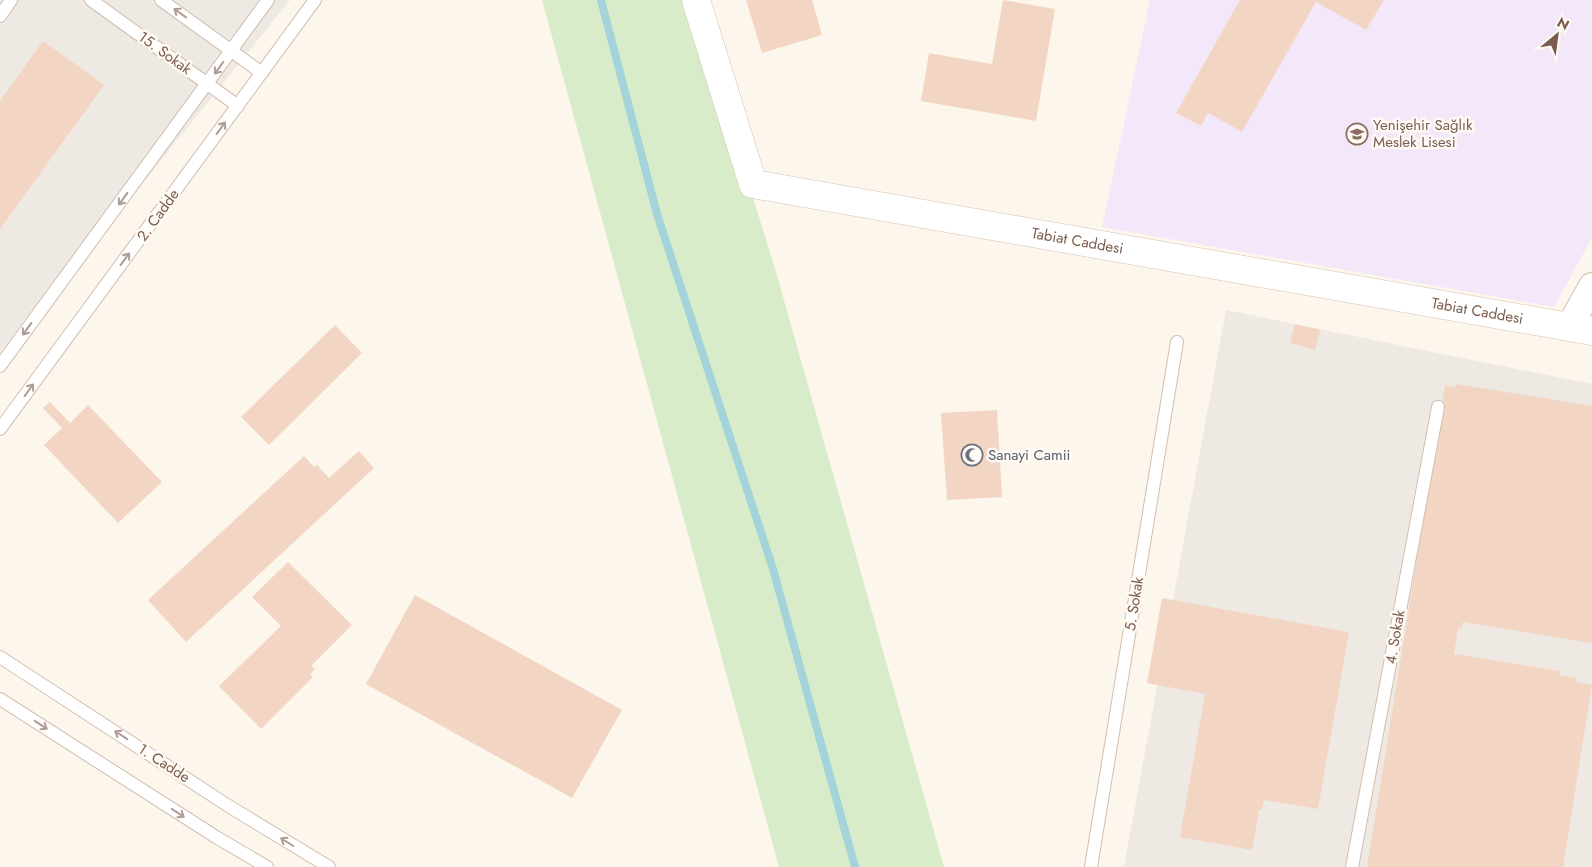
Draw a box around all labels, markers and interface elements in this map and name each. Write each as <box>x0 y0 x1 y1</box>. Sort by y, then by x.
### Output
one-way arrow <box>173 8 187 18</box>
north arrow <box>1532 10 1582 60</box>
text: N <box>1554 12 1573 35</box>
street label: 15. Sokak <box>134 26 196 80</box>
one-way arrow <box>214 60 224 74</box>
place label: Yenişehir Sağlık Meslek Lisesi <box>1373 114 1473 153</box>
one-way arrow <box>216 122 227 135</box>
school or university icon: Yenişehir Sağlık Meslek Lisesi <box>1345 122 1369 146</box>
street label: 2. Cadde <box>132 184 185 246</box>
one-way arrow <box>118 191 128 205</box>
street label: Tabiat Caddesi <box>1030 222 1125 260</box>
one-way arrow <box>120 252 130 266</box>
street label: Tabiat Caddesi <box>1430 292 1525 330</box>
one-way arrow <box>21 322 32 336</box>
one-way arrow <box>24 383 34 397</box>
mosque icon: Sanayi Camii <box>960 443 984 467</box>
place label: Sanayi Camii <box>988 444 1070 466</box>
street label: 5. Sokak <box>1119 575 1149 633</box>
street label: 4. Sokak <box>1379 608 1411 666</box>
one-way arrow <box>34 720 48 731</box>
one-way arrow <box>114 730 128 740</box>
street label: 1. Cadde <box>134 738 195 788</box>
one-way arrow <box>171 808 185 818</box>
one-way arrow <box>281 836 295 846</box>

